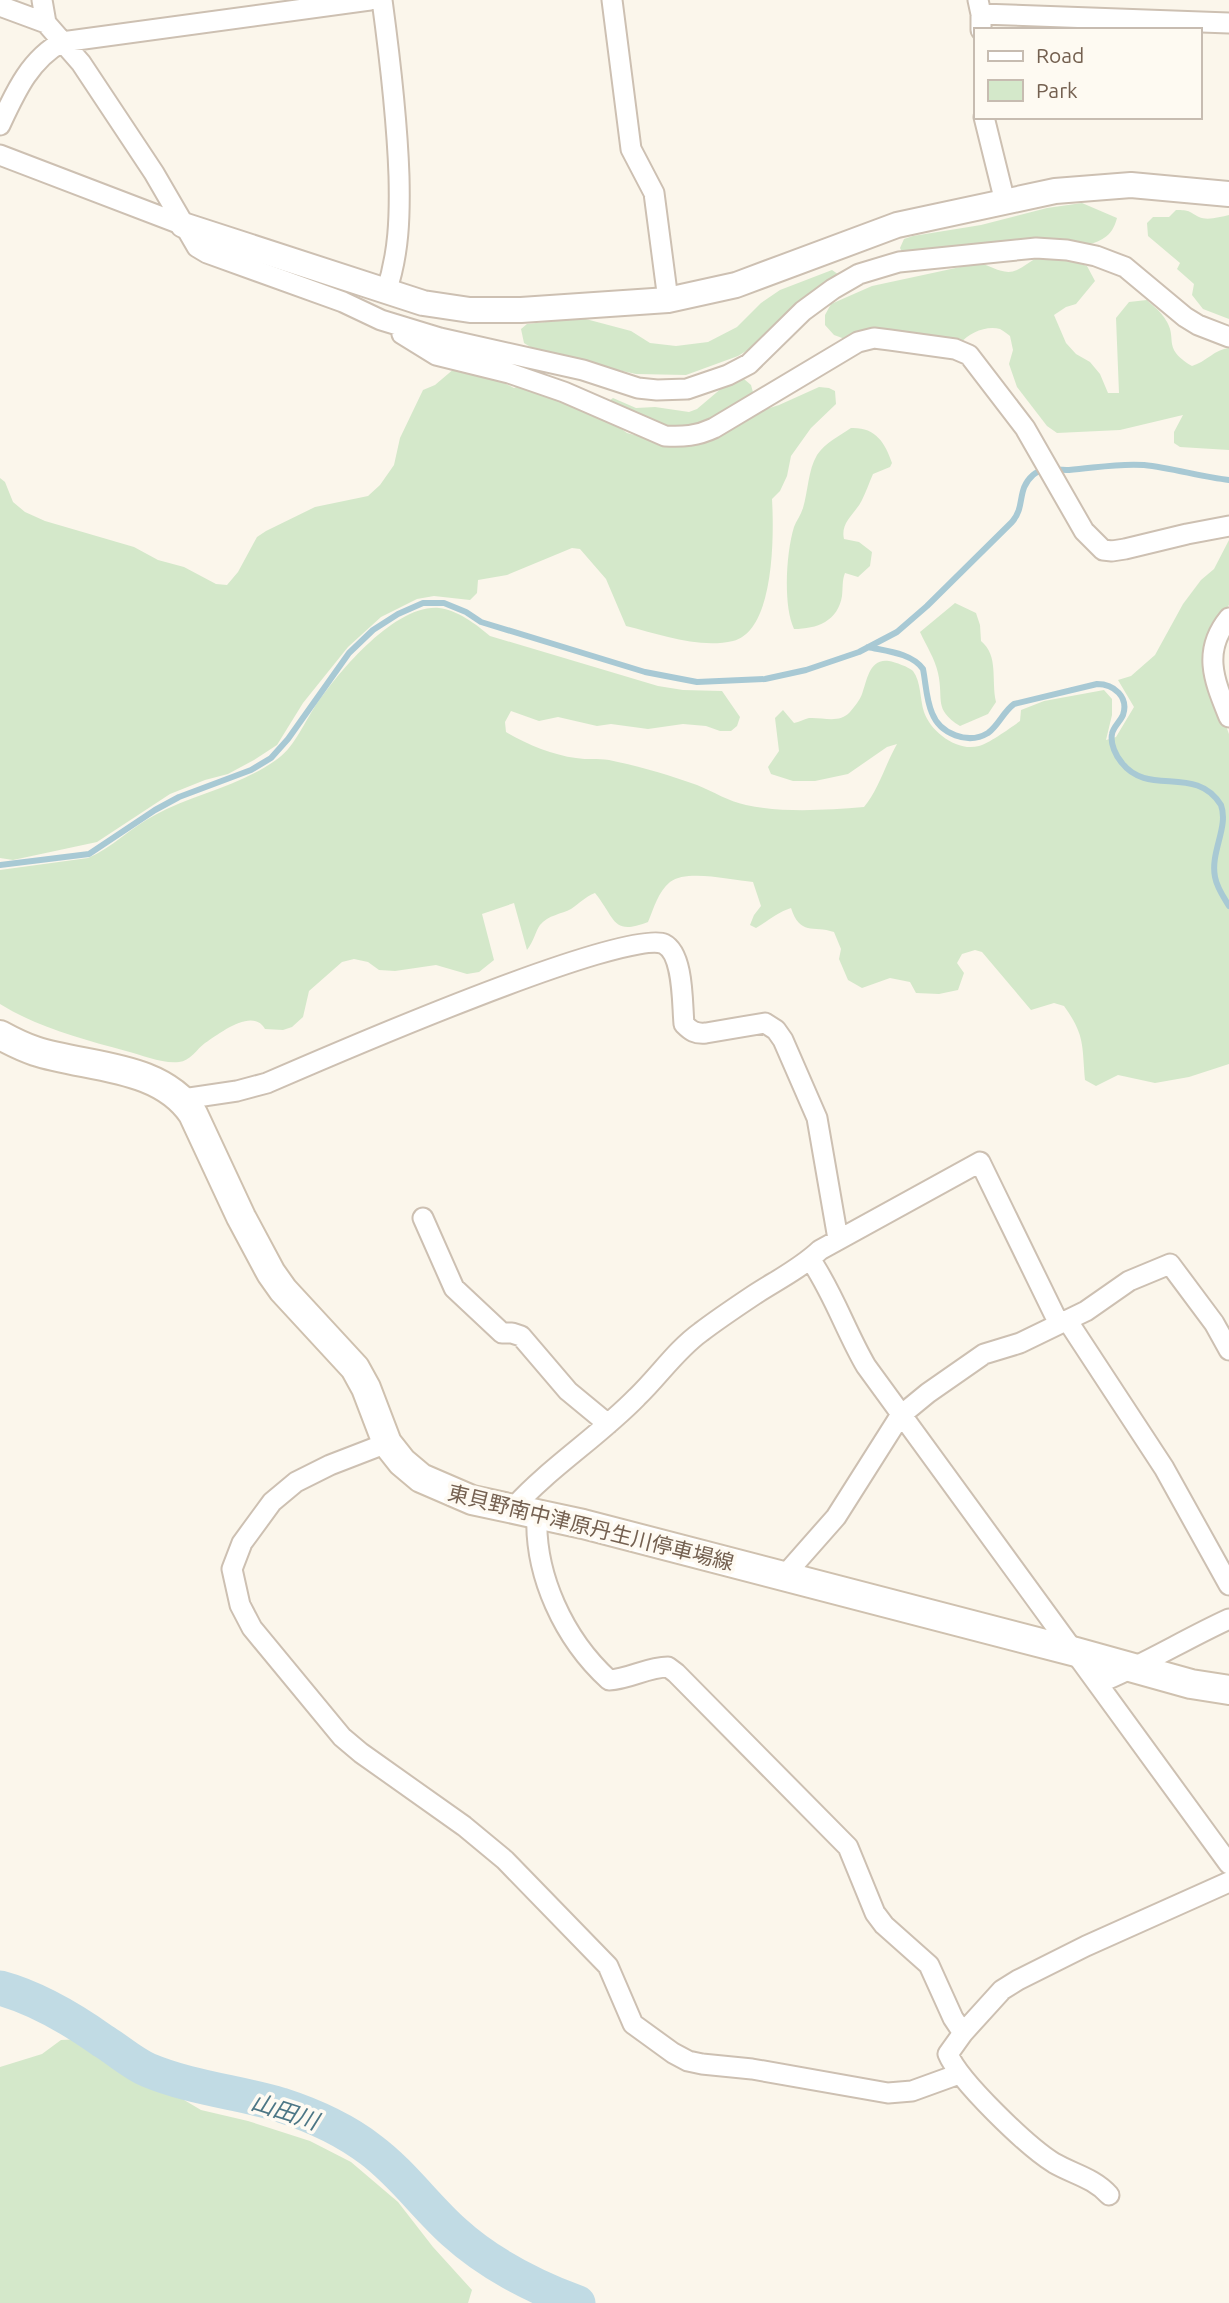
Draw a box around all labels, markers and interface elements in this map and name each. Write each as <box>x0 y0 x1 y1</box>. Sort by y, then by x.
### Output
legend <box>974 28 1201 119</box>
text: Road <box>1036 43 1084 67</box>
text: Park <box>1036 78 1078 102</box>
street label: 東貝野南中津原丹生川停車場線 <box>445 1480 737 1574</box>
water label: 山田川 <box>248 2088 325 2134</box>

